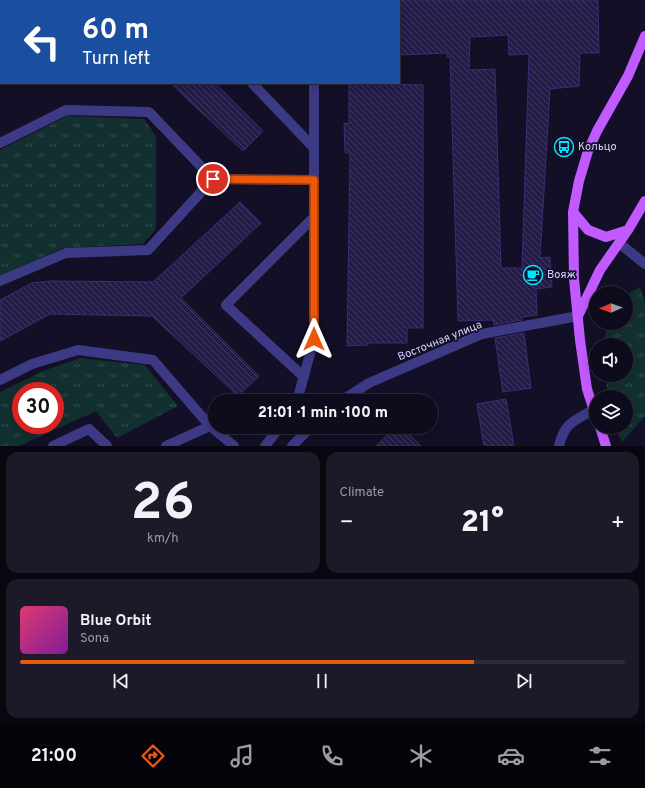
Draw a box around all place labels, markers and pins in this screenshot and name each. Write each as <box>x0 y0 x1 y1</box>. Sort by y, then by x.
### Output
bus stop icon: Кольцо <box>553 136 575 158</box>
place label: Кольцо <box>578 140 617 154</box>
pin <box>196 162 230 196</box>
cafe icon: Вояж <box>522 264 544 286</box>
place label: Вояж <box>547 268 576 282</box>

